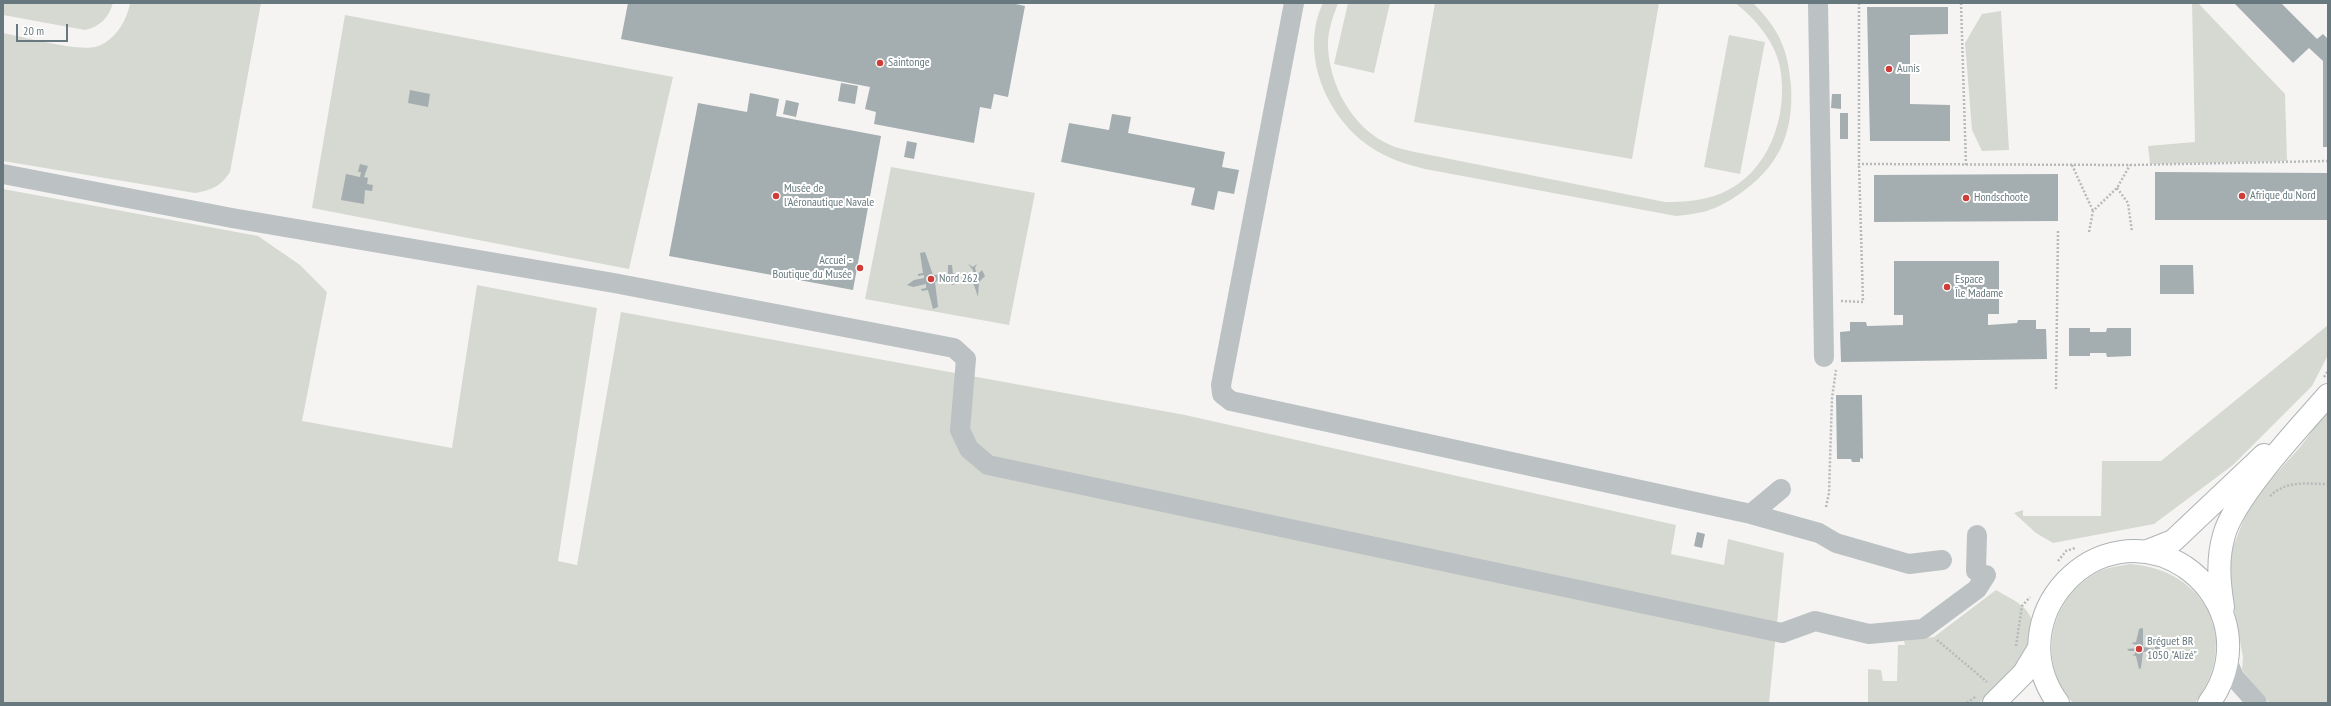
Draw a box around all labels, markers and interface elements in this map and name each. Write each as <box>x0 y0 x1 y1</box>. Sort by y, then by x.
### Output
scale bar <box>18 16 70 42</box>
text: 20 m <box>23 23 44 38</box>
place label: Saintonge <box>888 56 930 70</box>
marker: Saintonge <box>875 58 885 68</box>
place label: Aunis <box>1897 62 1920 76</box>
marker: Aunis <box>1884 64 1894 74</box>
place label: Musée de l'Aéronautique Navale <box>784 182 874 210</box>
place label: Afrique du Nord <box>2250 189 2316 203</box>
marker: Musée de l'Aéronautique Navale <box>771 191 781 201</box>
place label: Hondschoote <box>1974 191 2028 205</box>
marker: Afrique du Nord <box>2237 191 2247 201</box>
marker: Hondschoote <box>1961 193 1971 203</box>
place label: Accuei - Boutique du Musée <box>772 254 852 282</box>
marker: Accuei - Boutique du Musée <box>855 263 865 273</box>
place label: Nord 262 <box>939 272 978 286</box>
place label: Espace Île Madame <box>1955 273 2003 301</box>
marker: Nord 262 <box>926 274 936 284</box>
marker: Espace Île Madame <box>1942 282 1952 292</box>
place label: Bréguet BR 1050 "Alizé" <box>2147 635 2197 663</box>
marker: Bréguet BR 1050 "Alizé" <box>2134 644 2144 654</box>

